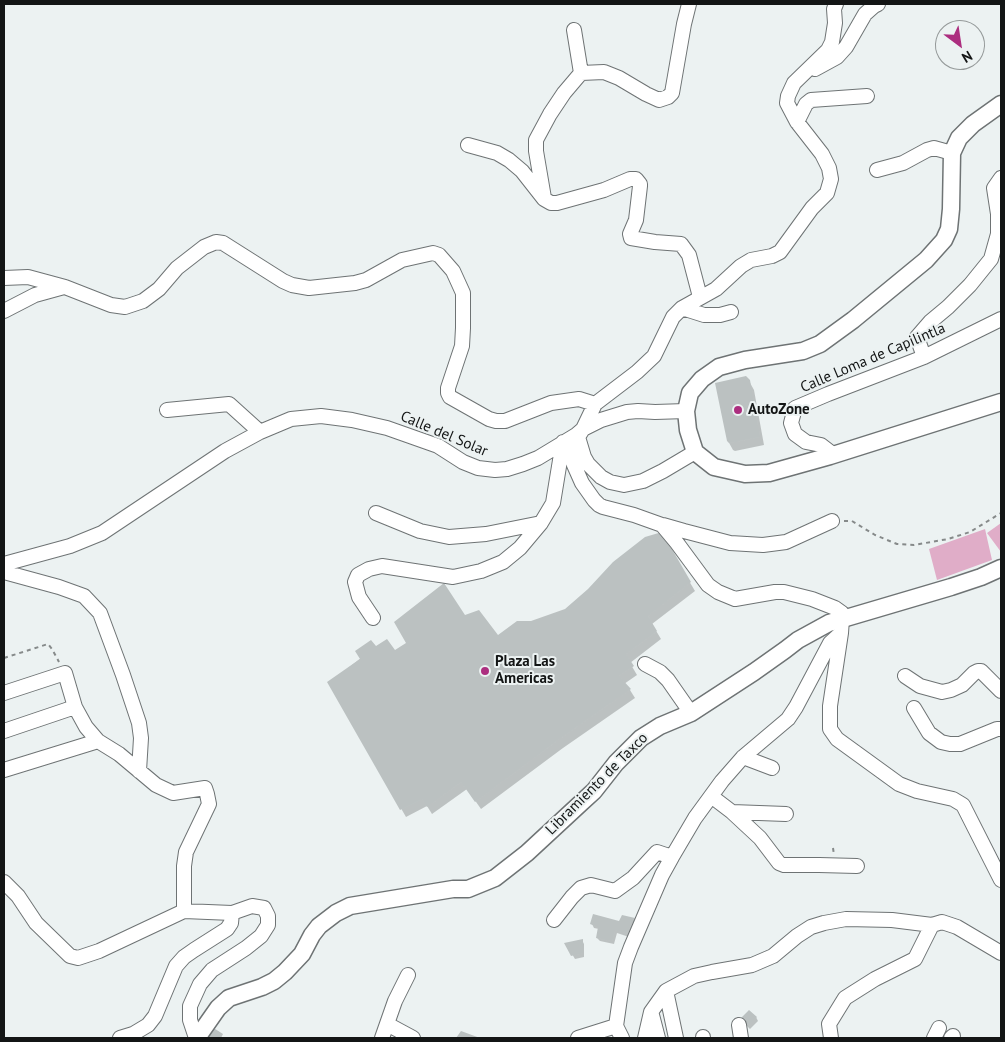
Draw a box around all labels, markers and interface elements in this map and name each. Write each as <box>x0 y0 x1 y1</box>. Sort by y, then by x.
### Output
north arrow <box>935 20 985 70</box>
text: N <box>959 47 976 67</box>
street label: Calle Loma de Capilintla <box>798 319 948 397</box>
place label: AutoZone <box>748 401 810 419</box>
marker: AutoZone <box>732 404 744 416</box>
street label: Calle del Solar <box>398 408 490 460</box>
place label: Plaza Las Americas <box>495 653 555 688</box>
marker: Plaza Las Americas <box>479 665 491 677</box>
street label: Libramiento de Taxco <box>542 729 652 839</box>

